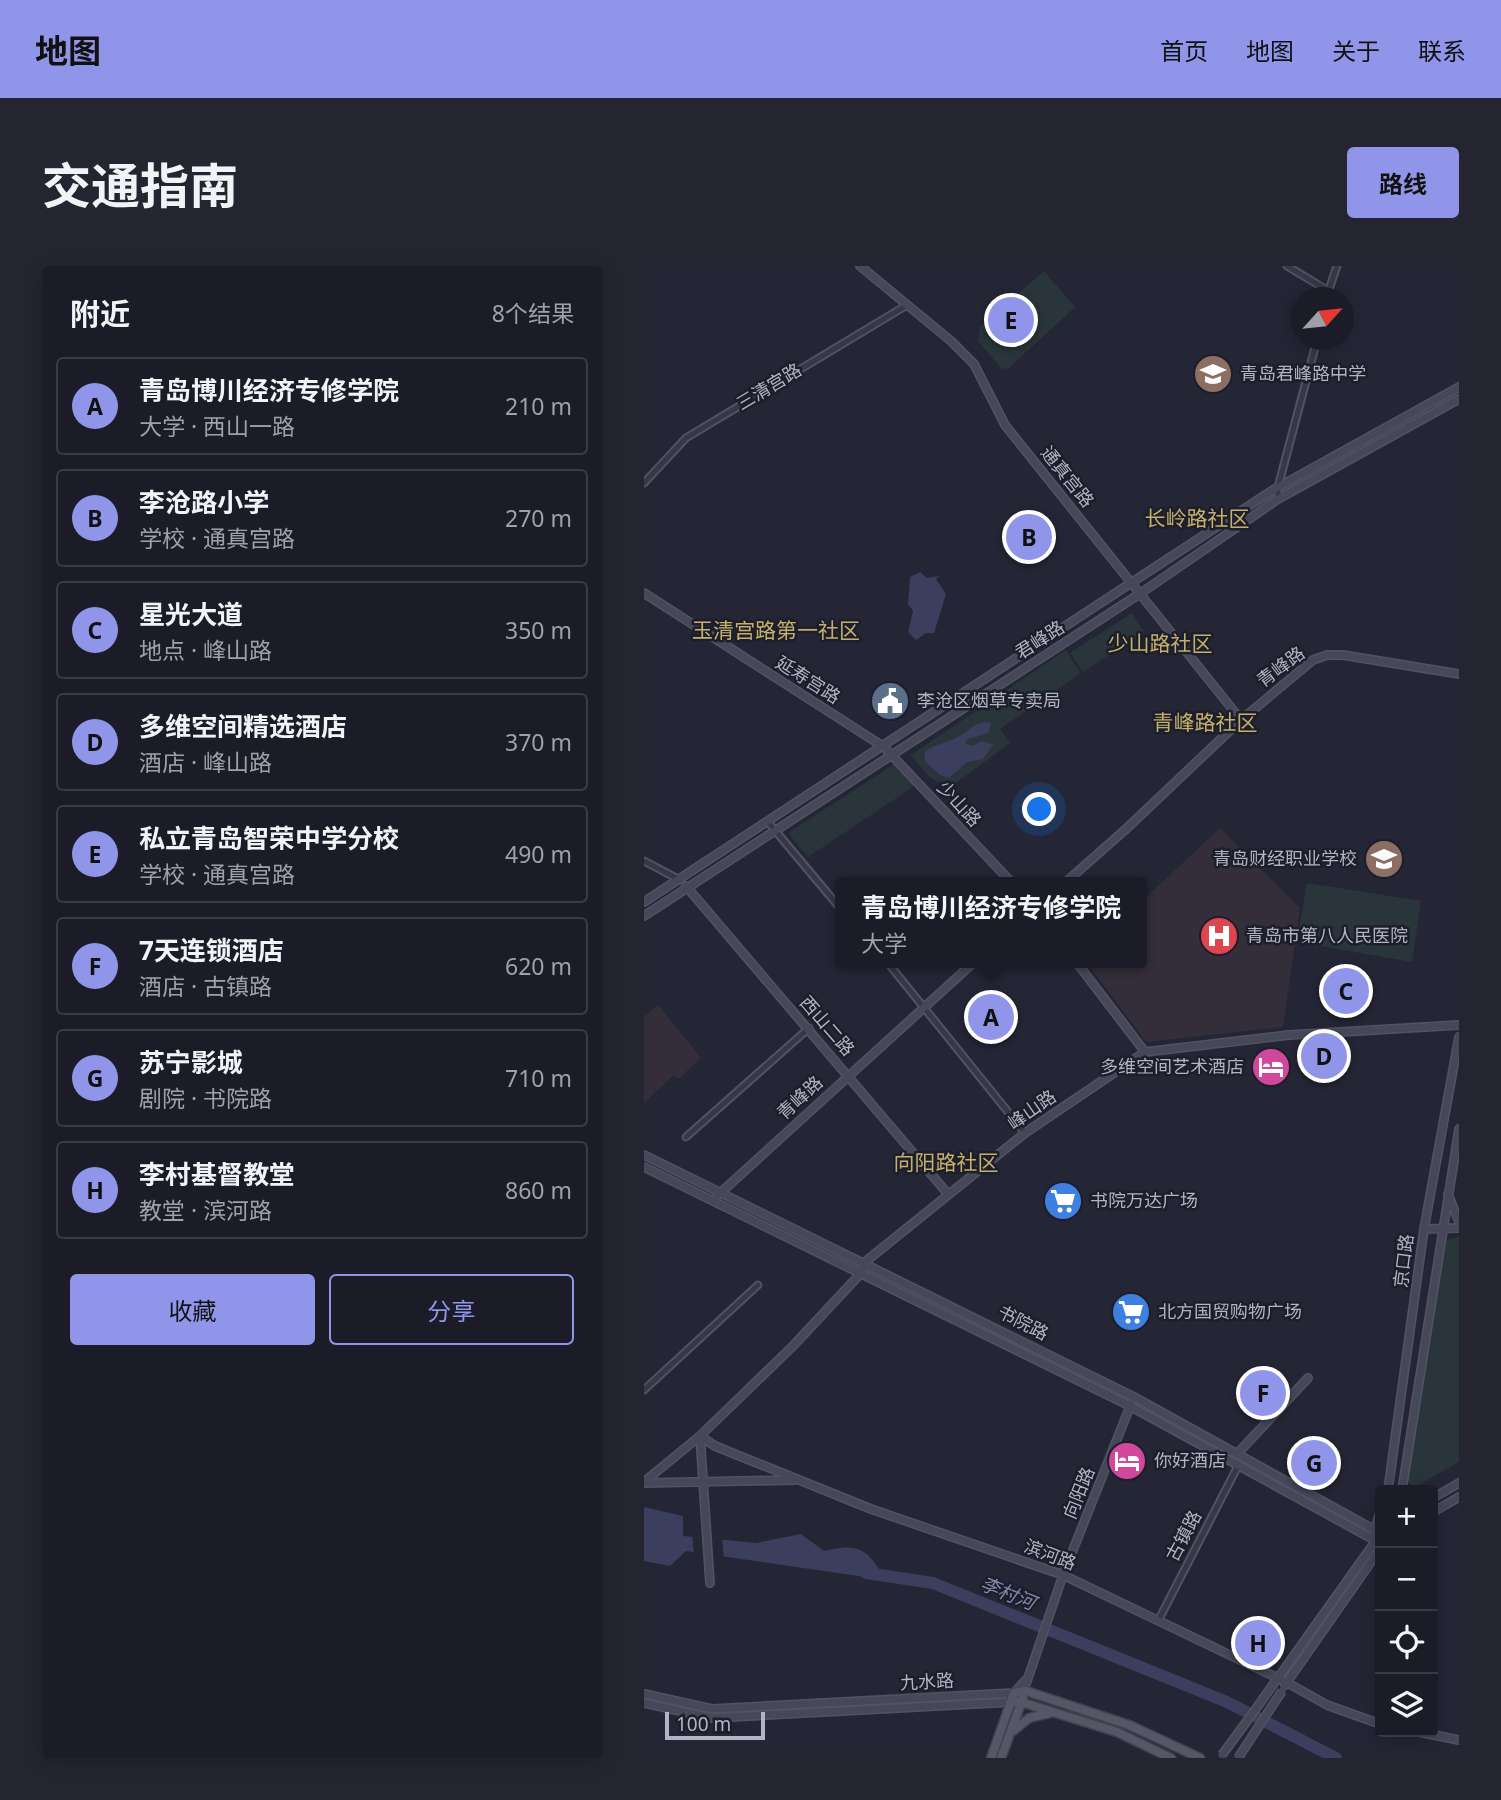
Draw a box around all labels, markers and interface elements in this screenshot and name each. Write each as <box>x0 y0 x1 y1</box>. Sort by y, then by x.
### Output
text: 地图 <box>35 28 101 73</box>
text: 首页 <box>1160 34 1208 67</box>
text: 地图 <box>1246 34 1294 67</box>
text: 关于 <box>1332 34 1380 67</box>
text: 联系 <box>1418 34 1466 67</box>
button: 路线 <box>1347 147 1459 218</box>
text: 交通指南 <box>42 152 238 218</box>
north arrow <box>1291 287 1354 350</box>
text: 附近 <box>70 293 130 334</box>
pin: E <box>988 294 1034 346</box>
text: 8个结果 <box>492 297 574 329</box>
school or university icon: 青岛君峰路中学 <box>1192 353 1234 395</box>
street label: 三清宫路 <box>731 357 806 415</box>
place label: 青岛君峰路中学 <box>1240 361 1366 385</box>
text: 青岛博川经济专修学院 <box>139 372 399 408</box>
text: A <box>87 390 103 422</box>
text: 210 m <box>505 390 572 422</box>
text: 大学 · 西山一路 <box>139 410 295 442</box>
street label: 通真宫路 <box>1036 441 1100 512</box>
text: 李沧路小学 <box>139 484 269 520</box>
text: B <box>87 502 103 534</box>
text: 270 m <box>505 502 572 534</box>
district label: 长岭路社区 <box>1145 504 1250 532</box>
pin: B <box>1006 511 1052 563</box>
text: 学校 · 通真宫路 <box>139 522 295 554</box>
text: 星光大道 <box>139 596 243 632</box>
text: C <box>88 614 102 646</box>
text: 350 m <box>505 614 572 646</box>
street label: 君峰路 <box>1010 614 1069 664</box>
district label: 玉清宫路第一社区 <box>692 616 860 644</box>
district label: 少山路社区 <box>1108 629 1213 657</box>
text: 地点 · 峰山路 <box>139 634 272 666</box>
street label: 青峰路 <box>1252 640 1309 692</box>
street label: 延寿宫路 <box>772 650 845 708</box>
public building icon: 李沧区烟草专卖局 <box>869 680 911 722</box>
place label: 李沧区烟草专卖局 <box>917 688 1061 712</box>
text: 多维空间精选酒店 <box>139 708 347 744</box>
district label: 青峰路社区 <box>1153 708 1258 736</box>
text: D <box>87 726 103 758</box>
text: 370 m <box>505 726 572 758</box>
text: 酒店 · 峰山路 <box>139 746 272 778</box>
street label: 少山路 <box>933 775 987 831</box>
your location <box>1022 792 1056 826</box>
text: 私立青岛智荣中学分校 <box>139 820 399 856</box>
text: E <box>89 838 101 870</box>
text: 490 m <box>505 838 572 870</box>
school or university icon: 青岛财经职业学校 <box>1363 838 1405 880</box>
place label: 青岛财经职业学校 <box>1213 846 1357 870</box>
text: 学校 · 通真宫路 <box>139 858 295 890</box>
popup <box>835 877 1147 968</box>
text: 青岛博川经济专修学院 <box>861 889 1121 925</box>
hospital icon: 青岛市第八人民医院 <box>1198 915 1240 957</box>
place label: 青岛市第八人民医院 <box>1246 923 1408 947</box>
text: 大学 <box>861 927 907 959</box>
text: 7天连锁酒店 <box>139 932 284 968</box>
text: F <box>89 950 101 982</box>
text: 620 m <box>505 950 572 982</box>
pin: C <box>1323 965 1369 1017</box>
text: 酒店 · 古镇路 <box>139 970 272 1002</box>
street label: 西山二路 <box>795 990 860 1060</box>
pin: A <box>968 991 1014 1043</box>
pin: D <box>1301 1030 1347 1082</box>
text: 苏宁影城 <box>139 1044 243 1080</box>
hotel icon: 多维空间艺术酒店 <box>1250 1046 1292 1088</box>
place label: 多维空间艺术酒店 <box>1100 1054 1244 1078</box>
text: G <box>87 1062 103 1094</box>
text: 710 m <box>505 1062 572 1094</box>
street label: 青峰路 <box>771 1070 827 1124</box>
text: 剧院 · 书院路 <box>139 1082 272 1114</box>
street label: 峰山路 <box>1002 1084 1060 1134</box>
district label: 向阳路社区 <box>894 1148 999 1176</box>
text: 李村基督教堂 <box>139 1156 295 1192</box>
text: H <box>86 1174 104 1206</box>
text: 860 m <box>505 1174 572 1206</box>
supermarket icon: 书院万达广场 <box>1042 1180 1084 1222</box>
place label: 书院万达广场 <box>1090 1188 1198 1212</box>
text: 教堂 · 滨河路 <box>139 1194 272 1226</box>
street label: 京口路 <box>1388 1233 1418 1289</box>
button: 收藏 <box>70 1274 315 1345</box>
button: 分享 <box>329 1274 574 1345</box>
supermarket icon: 北方国贸购物广场 <box>1110 1291 1152 1333</box>
street label: 书院路 <box>994 1299 1053 1345</box>
place label: 北方国贸购物广场 <box>1158 1299 1302 1323</box>
pin: F <box>1240 1367 1286 1419</box>
pin: G <box>1291 1437 1337 1489</box>
hotel icon: 你好酒店 <box>1106 1440 1148 1482</box>
place label: 你好酒店 <box>1154 1448 1226 1472</box>
street label: 向阳路 <box>1057 1463 1099 1522</box>
map controls <box>1375 1485 1438 1737</box>
button: + <box>1375 1485 1438 1548</box>
street label: 古镇路 <box>1160 1506 1206 1565</box>
street label: 滨河路 <box>1021 1533 1080 1575</box>
button: − <box>1375 1548 1438 1611</box>
water label: 李村河 <box>977 1570 1043 1617</box>
button: locate <box>1375 1611 1438 1674</box>
pin: H <box>1235 1617 1281 1669</box>
street label: 九水路 <box>899 1668 955 1694</box>
button: layers <box>1375 1674 1438 1737</box>
scale bar <box>665 1709 765 1741</box>
text: 100 m <box>676 1711 731 1737</box>

